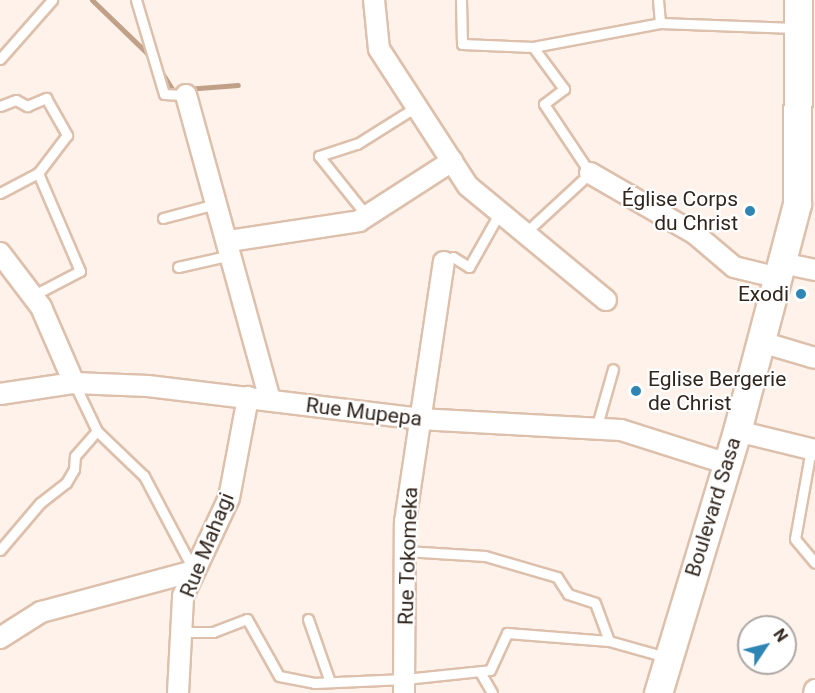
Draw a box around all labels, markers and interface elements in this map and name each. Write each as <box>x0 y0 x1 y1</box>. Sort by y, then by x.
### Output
place label: Église Corps du Christ <box>622 186 738 236</box>
marker: Église Corps du Christ <box>743 204 757 218</box>
place label: Exodi <box>738 281 789 307</box>
marker: Exodi <box>794 287 808 301</box>
place label: Eglise Bergerie de Christ <box>648 366 786 416</box>
marker: Eglise Bergerie de Christ <box>629 384 643 398</box>
street label: Rue Mupepa <box>304 392 424 432</box>
street label: Boulevard Sasa <box>680 434 746 580</box>
street label: Rue Tokomeka <box>393 486 423 626</box>
street label: Rue Mahagi <box>175 489 239 601</box>
north arrow <box>737 615 797 675</box>
text: N <box>769 625 792 646</box>

